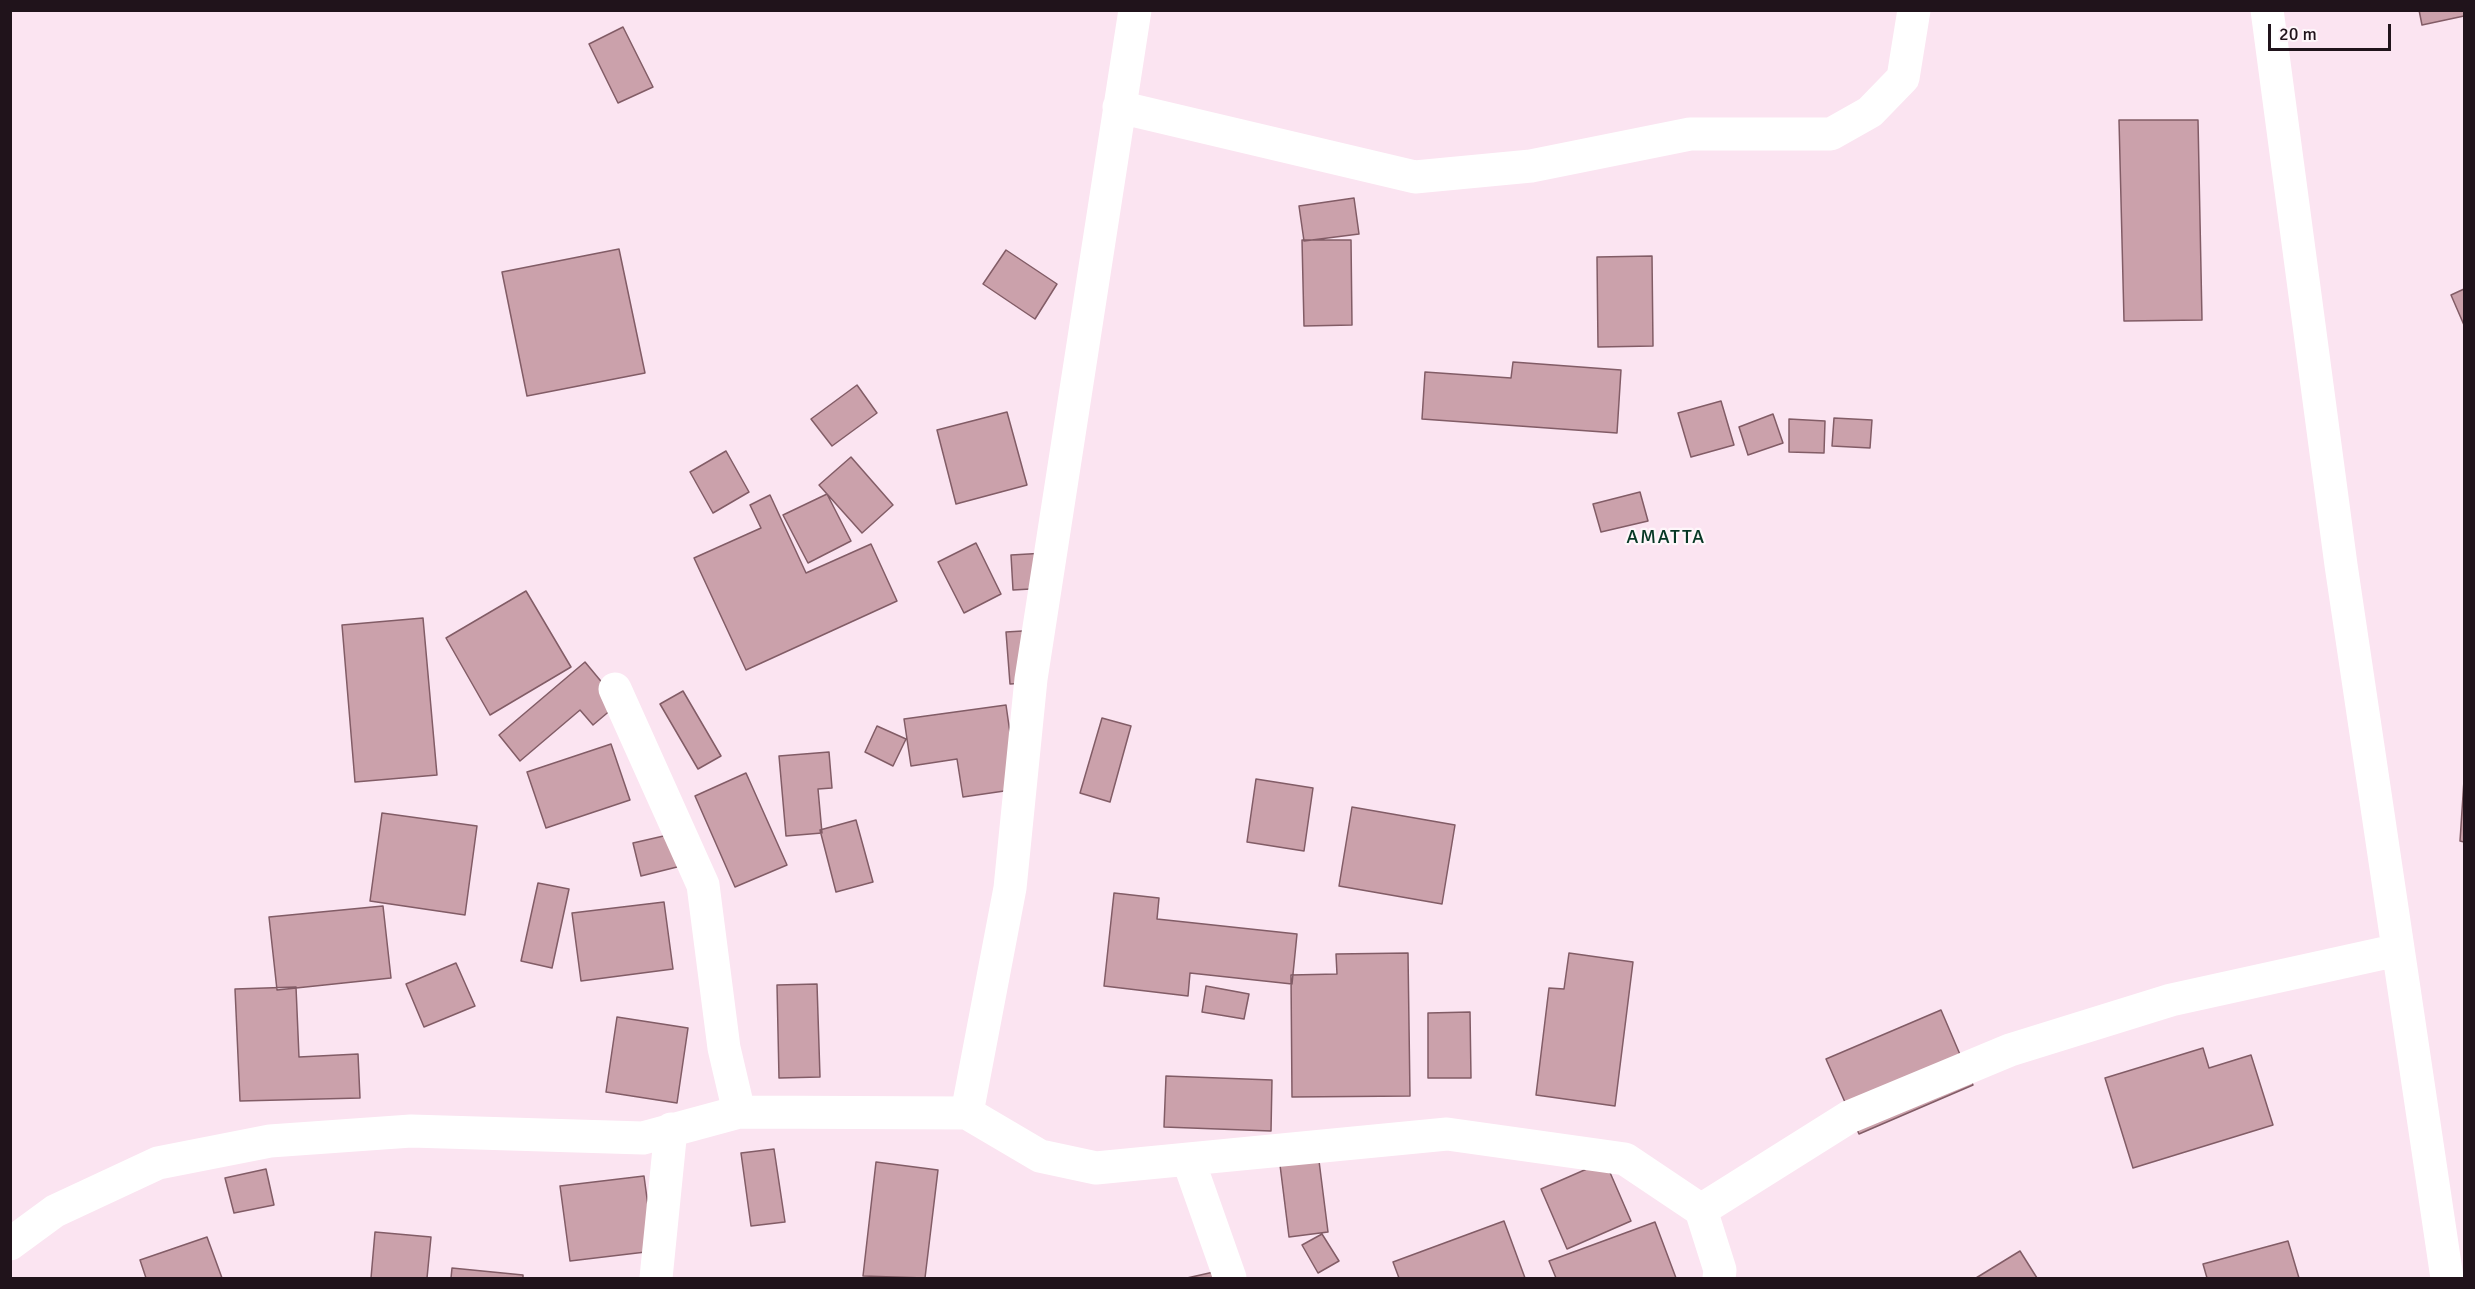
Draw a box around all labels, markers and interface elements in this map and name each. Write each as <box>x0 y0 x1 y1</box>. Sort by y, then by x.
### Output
scale bar <box>2271 12 2394 50</box>
text: 20 m <box>2279 23 2317 45</box>
district label: AMATTA <box>1626 526 1706 550</box>

